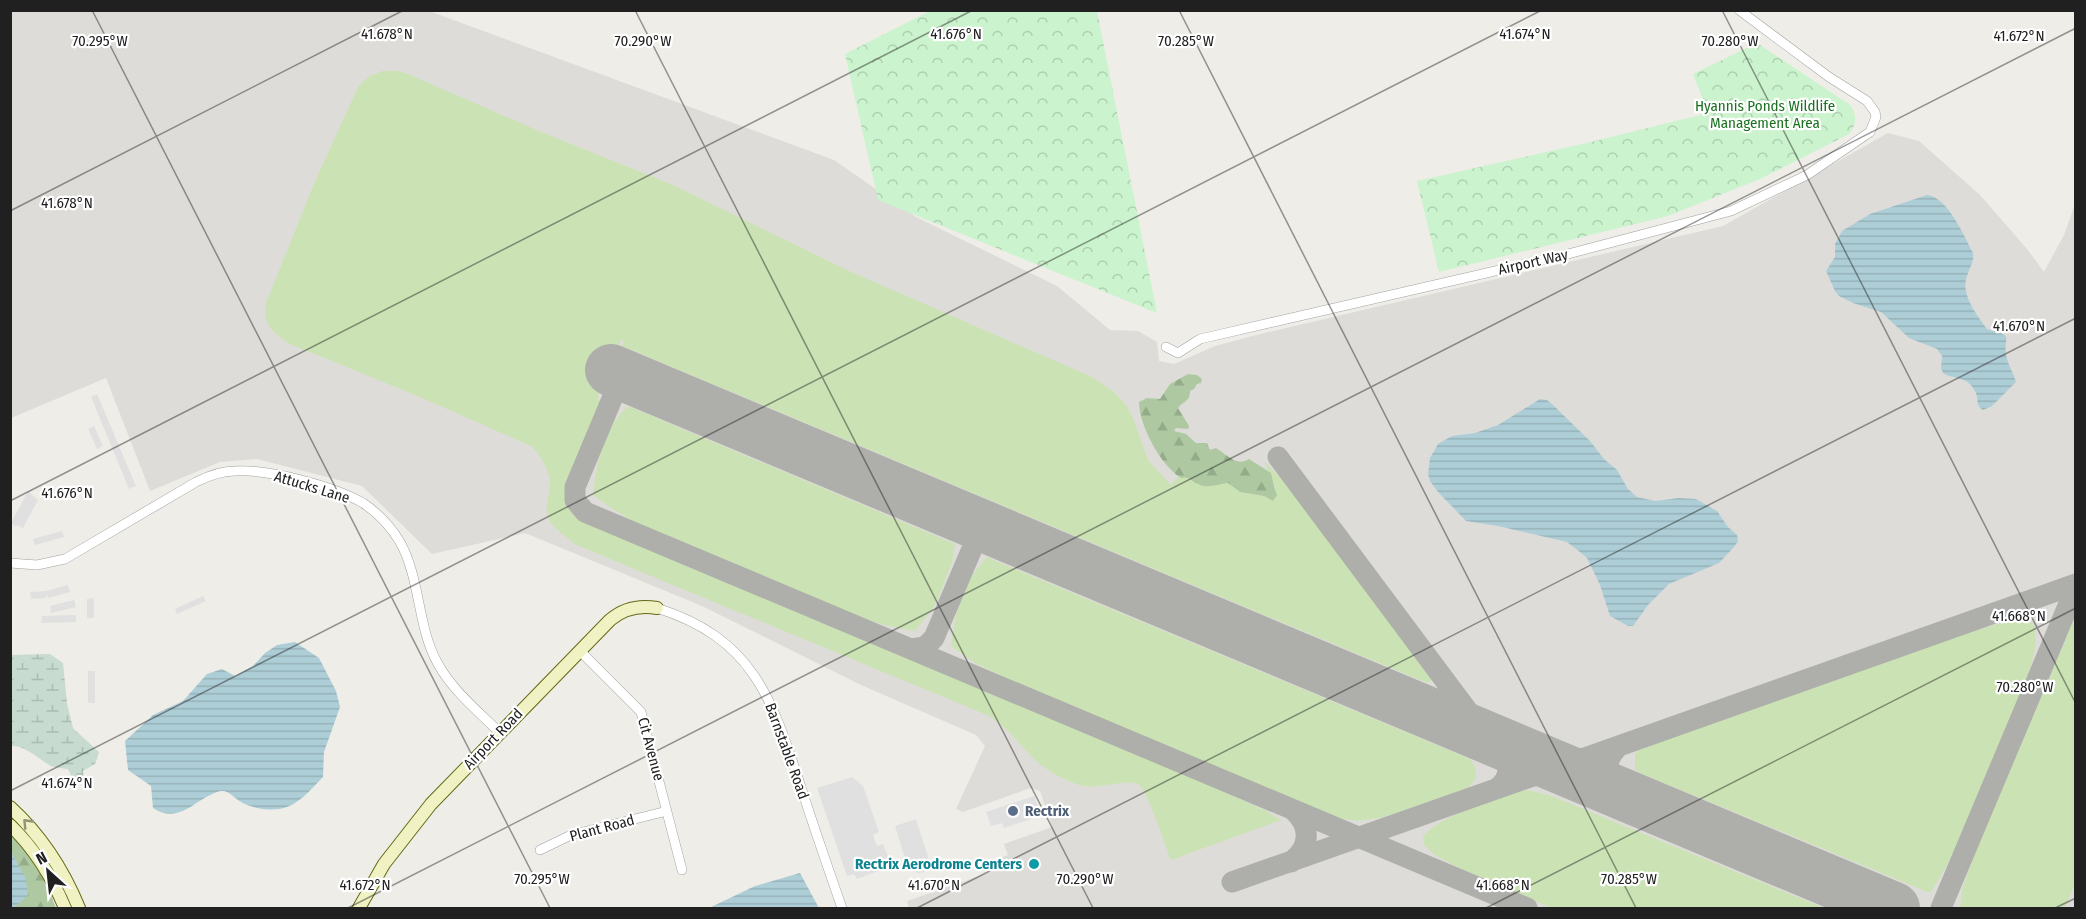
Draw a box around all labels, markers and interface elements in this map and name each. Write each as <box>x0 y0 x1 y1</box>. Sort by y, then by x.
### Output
text: 41.678°N <box>361 25 413 43</box>
text: 41.676°N <box>930 25 982 43</box>
text: 41.674°N <box>1499 25 1551 43</box>
text: 41.672°N <box>1993 27 2045 45</box>
text: 70.295°W <box>72 32 128 50</box>
text: 70.290°W <box>615 32 671 50</box>
text: 70.285°W <box>1158 32 1214 50</box>
text: 70.280°W <box>1701 32 1759 50</box>
park label: Hyannis Ponds Wildlife Management Area <box>1695 97 1835 132</box>
text: 41.678°N <box>41 194 93 212</box>
street label: Airport Way <box>1496 245 1570 279</box>
text: 41.670°N <box>1993 317 2045 335</box>
street label: Attucks Lane <box>272 467 352 507</box>
text: 41.676°N <box>41 484 93 502</box>
text: 41.668°N <box>1992 607 2046 625</box>
text: 70.280°W <box>1996 678 2054 696</box>
street label: Barnstable Road <box>761 700 813 802</box>
street label: Airport Road <box>460 705 526 773</box>
street label: Cit Avenue <box>634 715 668 783</box>
text: 41.674°N <box>41 774 93 792</box>
place label: Rectrix <box>1025 802 1070 820</box>
marker: Rectrix <box>1006 804 1020 818</box>
street label: Plant Road <box>568 811 636 845</box>
one-way arrow <box>23 820 34 830</box>
north arrow <box>18 841 78 901</box>
text: N <box>33 847 50 869</box>
place label: Rectrix Aerodrome Centers <box>855 855 1022 873</box>
marker: Rectrix Aerodrome Centers <box>1027 857 1041 871</box>
text: 70.295°W <box>514 870 570 888</box>
text: 70.290°W <box>1057 870 1113 888</box>
text: 70.285°W <box>1601 870 1657 888</box>
text: 41.672°N <box>339 876 391 894</box>
text: 41.670°N <box>908 876 960 894</box>
text: 41.668°N <box>1476 876 1530 894</box>

